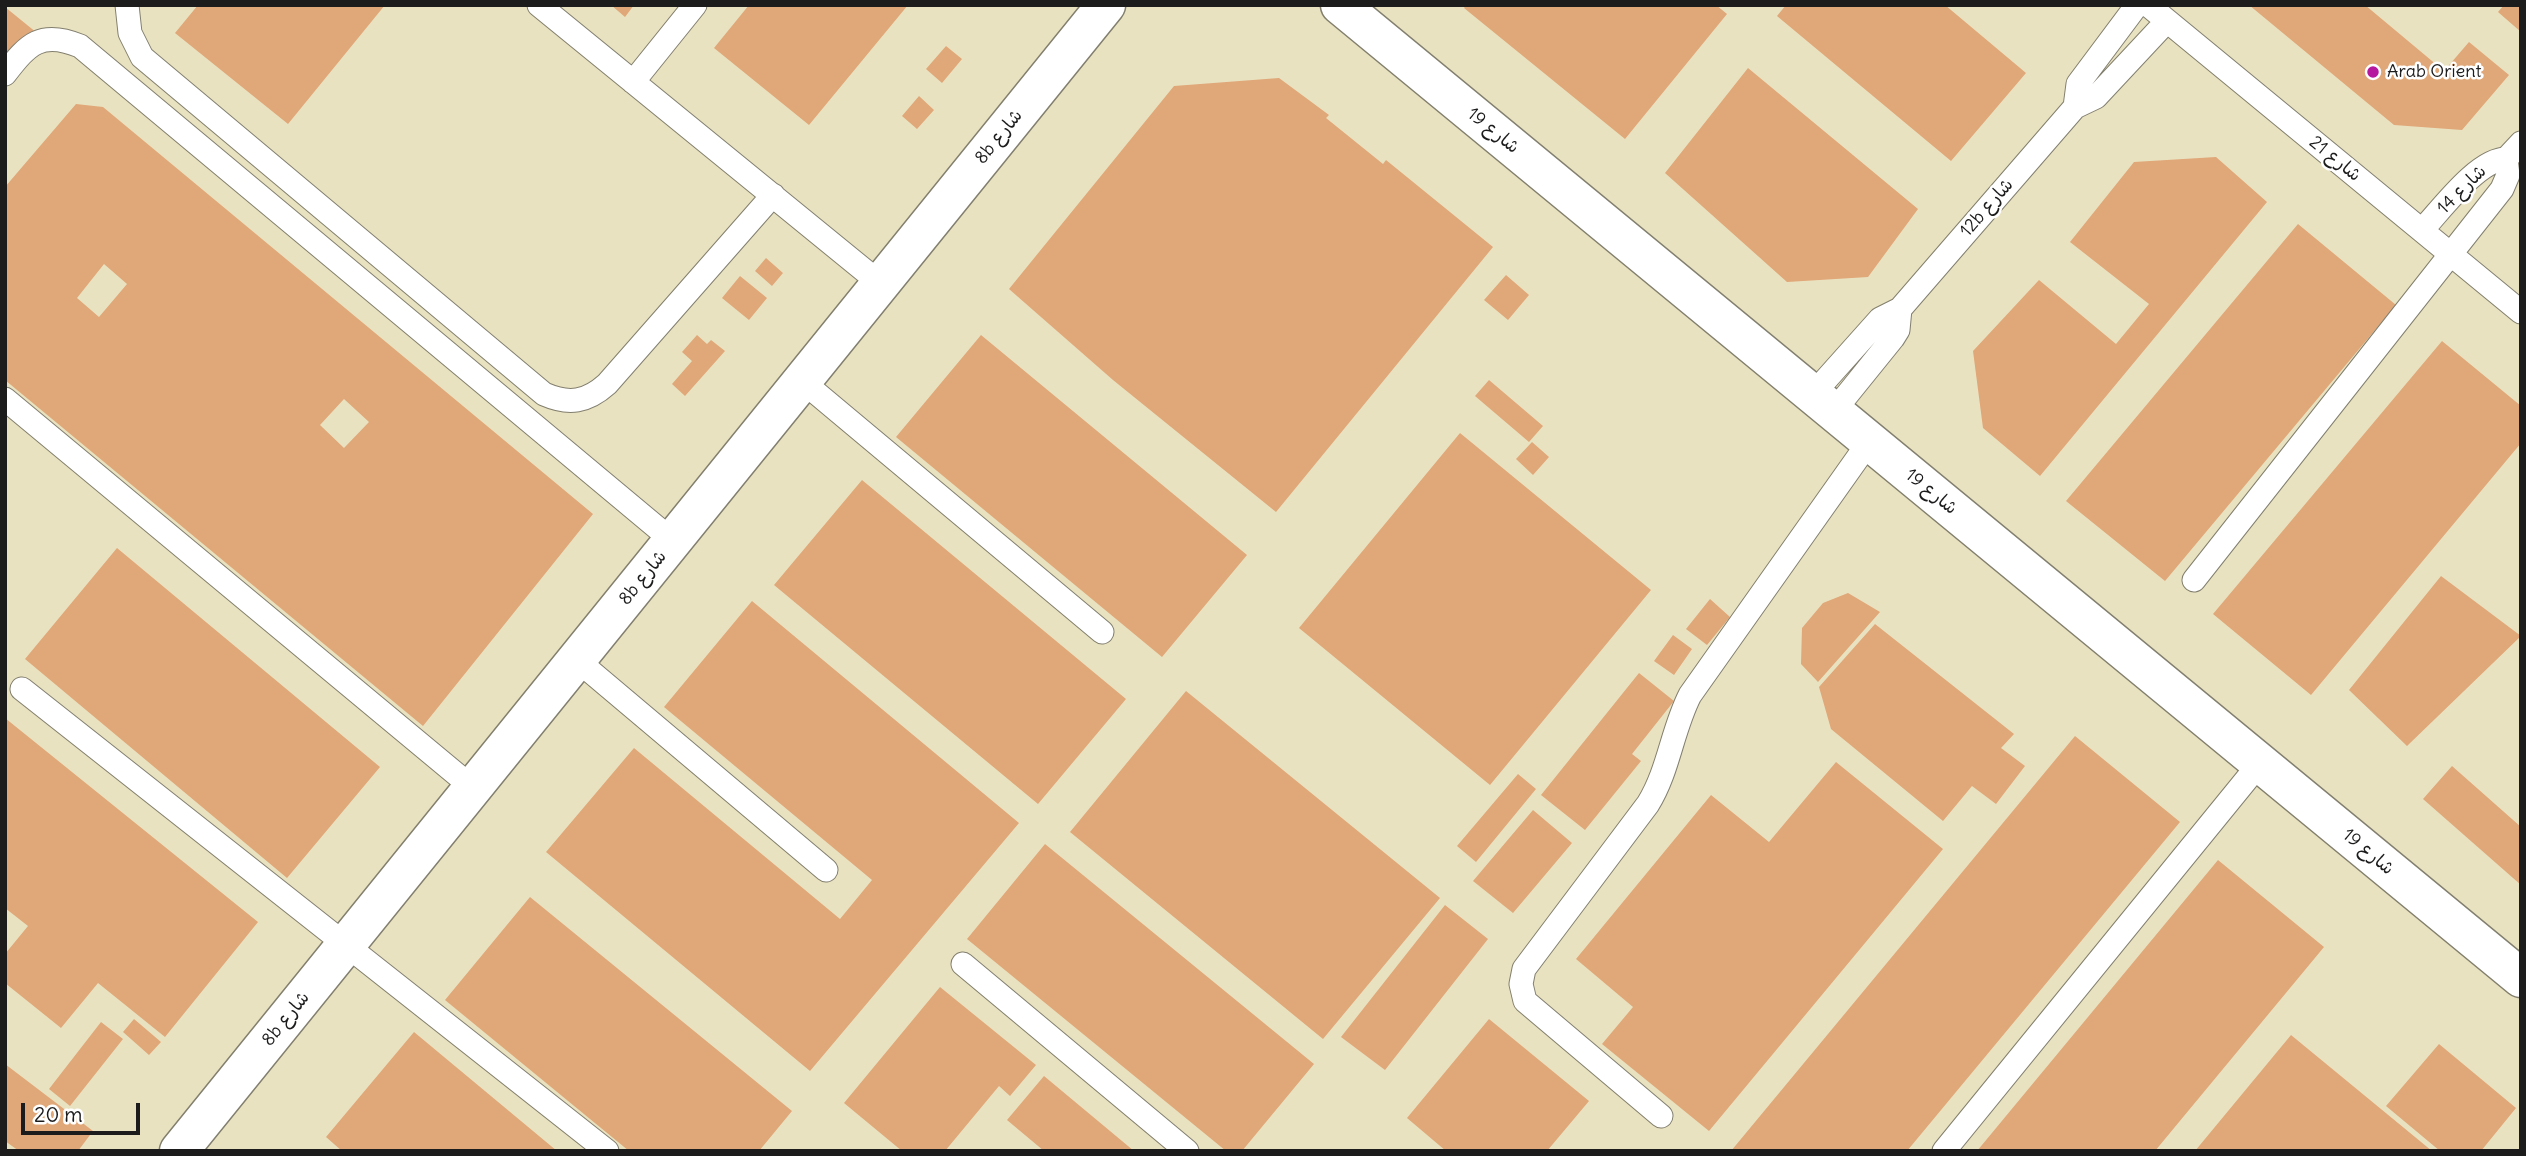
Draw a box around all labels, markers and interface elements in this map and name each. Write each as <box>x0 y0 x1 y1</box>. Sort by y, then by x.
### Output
place label: Arab Orient <box>2387 61 2482 83</box>
marker: Arab Orient <box>2365 64 2381 80</box>
street label: شارع 19 <box>1463 103 1523 159</box>
street label: 8b شارع <box>971 106 1027 168</box>
street label: شارع 21 <box>2305 132 2365 186</box>
street label: شارع 14 <box>2433 161 2491 219</box>
street label: 12b شارع <box>1956 174 2018 242</box>
street label: شارع 19 <box>1901 464 1961 520</box>
street label: 8b شارع <box>615 547 671 609</box>
street label: شارع 19 <box>2338 824 2398 880</box>
street label: 8b شارع <box>258 988 314 1050</box>
scale bar <box>24 1090 144 1134</box>
text: 20 m <box>34 1101 83 1128</box>

